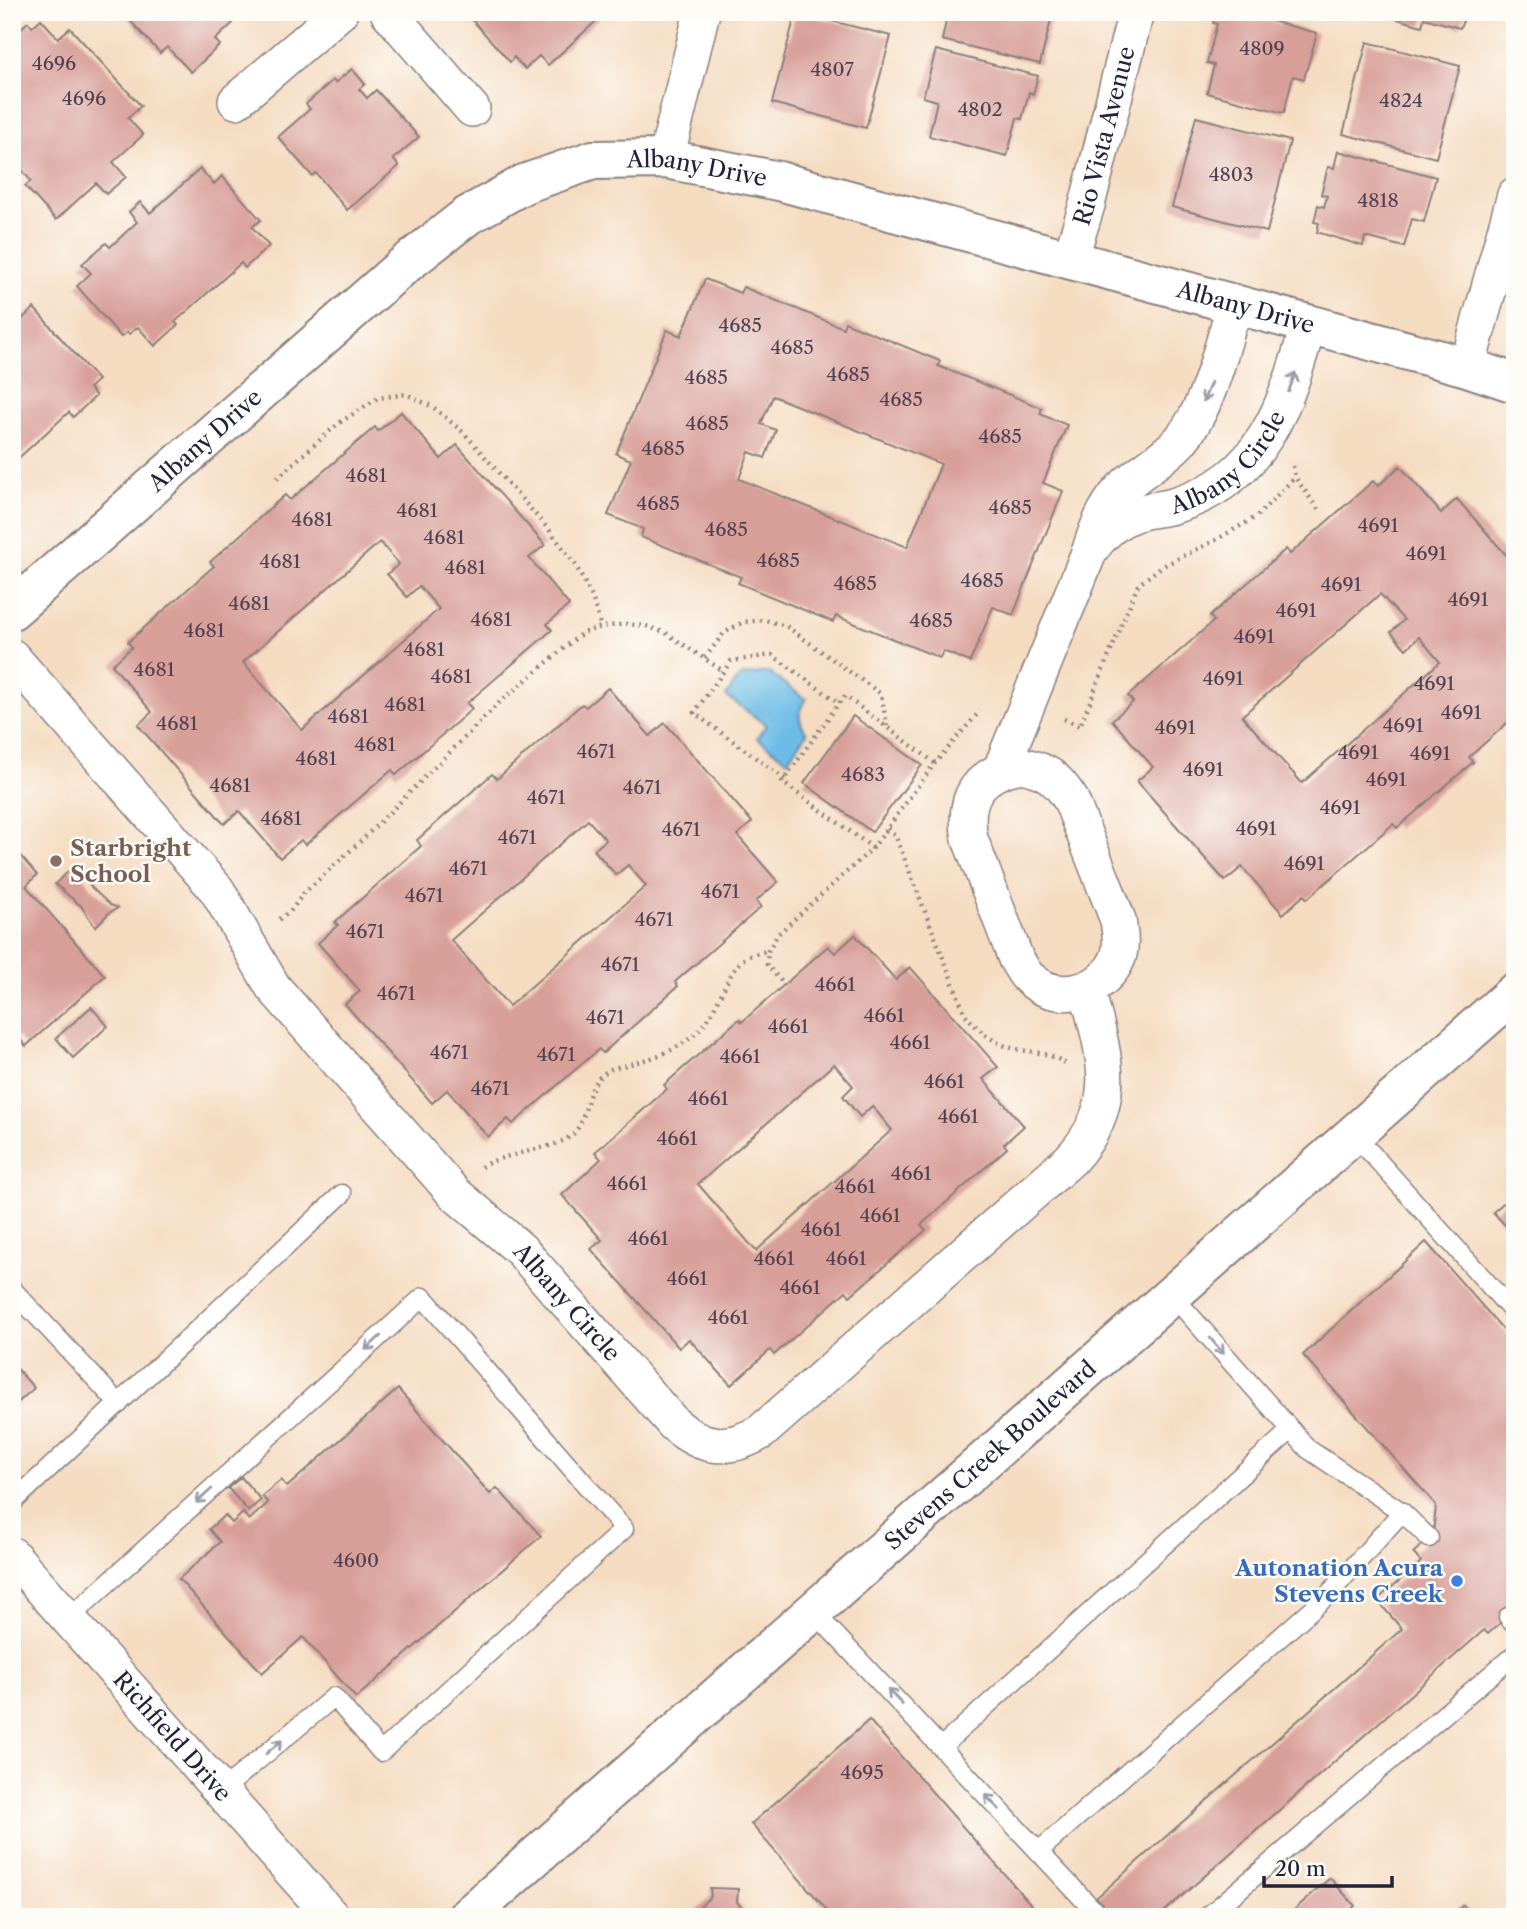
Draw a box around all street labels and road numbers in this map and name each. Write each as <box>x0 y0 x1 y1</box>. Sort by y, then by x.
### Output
street label: Rio Vista Avenue <box>1067 43 1141 229</box>
street label: Albany Drive <box>625 145 769 192</box>
street label: Albany Drive <box>1173 275 1318 339</box>
street label: Albany Drive <box>142 383 267 498</box>
street label: Albany Circle <box>1166 406 1291 520</box>
street label: Albany Circle <box>507 1237 626 1367</box>
street label: Stevens Creek Boulevard <box>879 1354 1102 1556</box>
street label: Richfield Drive <box>107 1665 237 1807</box>

